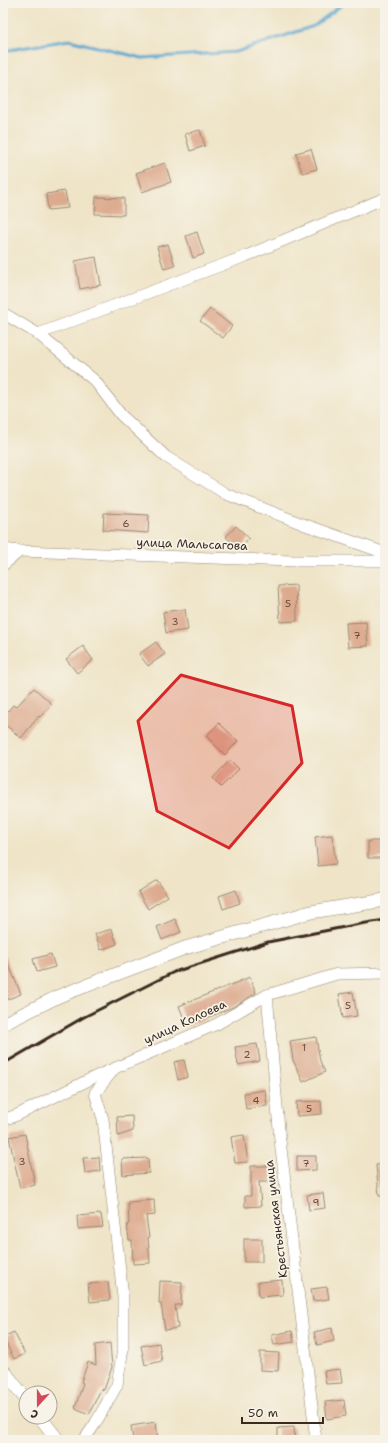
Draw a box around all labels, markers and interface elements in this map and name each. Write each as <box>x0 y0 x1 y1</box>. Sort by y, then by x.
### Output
house number: 6 <box>123 517 130 530</box>
street label: улица Мальсагова <box>136 534 249 554</box>
house number: 5 <box>285 597 291 610</box>
house number: 3 <box>172 615 179 628</box>
house number: 7 <box>354 629 361 642</box>
street label: улица Колоева <box>141 996 229 1048</box>
house number: 5 <box>345 999 351 1012</box>
house number: 1 <box>302 1041 306 1054</box>
house number: 2 <box>244 1048 251 1061</box>
house number: 4 <box>253 1094 260 1107</box>
house number: 5 <box>306 1102 312 1115</box>
house number: 3 <box>19 1155 26 1168</box>
house number: 7 <box>303 1157 310 1170</box>
street label: Крестьянская улица <box>261 1159 291 1279</box>
house number: 9 <box>313 1196 320 1209</box>
north arrow <box>18 1385 58 1425</box>
scale bar <box>242 1399 323 1425</box>
text: 50 m <box>248 1405 278 1421</box>
text: С <box>29 1406 40 1422</box>

